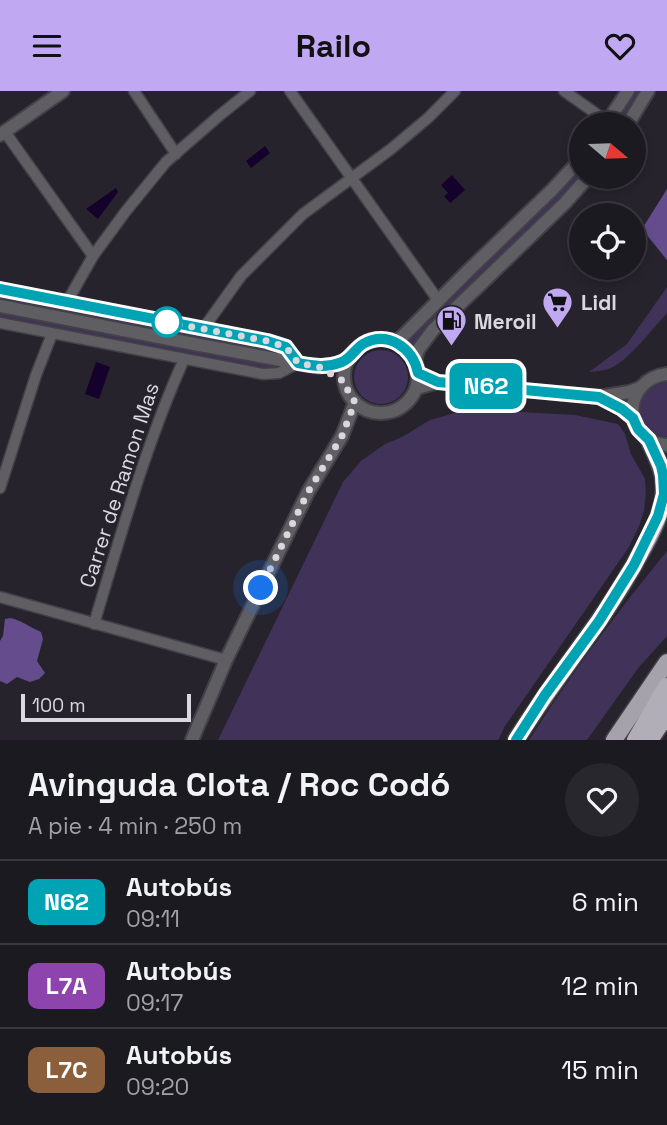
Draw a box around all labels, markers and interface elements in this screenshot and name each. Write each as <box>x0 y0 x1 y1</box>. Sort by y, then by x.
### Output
text: Railo <box>296 26 371 66</box>
icon: menu <box>28 27 66 65</box>
icon: heart <box>601 27 639 65</box>
north arrow <box>569 112 646 189</box>
map controls <box>569 112 646 280</box>
button: locate <box>569 203 646 280</box>
supermarket icon: Lidl <box>541 285 575 329</box>
place label: Lidl <box>581 289 617 316</box>
fuel station icon: Meroil <box>434 304 468 348</box>
unlabelled marker <box>152 307 182 337</box>
place label: Meroil <box>474 308 537 335</box>
line badge: N62 <box>446 363 526 409</box>
text: N62 <box>463 370 509 401</box>
street label: Carrer de Ramon Mas <box>73 379 165 591</box>
your location <box>243 570 278 605</box>
scale bar <box>21 691 191 723</box>
text: 100 m <box>32 693 86 718</box>
button: heart <box>565 763 639 837</box>
text: Avinguda Clota / Roc Codó <box>28 764 451 806</box>
text: A pie · 4 min · 250 m <box>28 811 242 841</box>
text: Autobús <box>126 870 232 904</box>
text: 6 min <box>572 885 639 919</box>
text: N62 <box>44 886 89 917</box>
text: 09:11 <box>126 904 180 934</box>
text: Autobús <box>126 954 232 988</box>
text: 12 min <box>561 969 639 1003</box>
text: L7A <box>46 970 87 1001</box>
text: 09:17 <box>126 988 183 1018</box>
text: Autobús <box>126 1038 232 1072</box>
text: 15 min <box>561 1053 639 1087</box>
text: L7C <box>46 1054 87 1085</box>
text: 09:20 <box>126 1072 189 1102</box>

